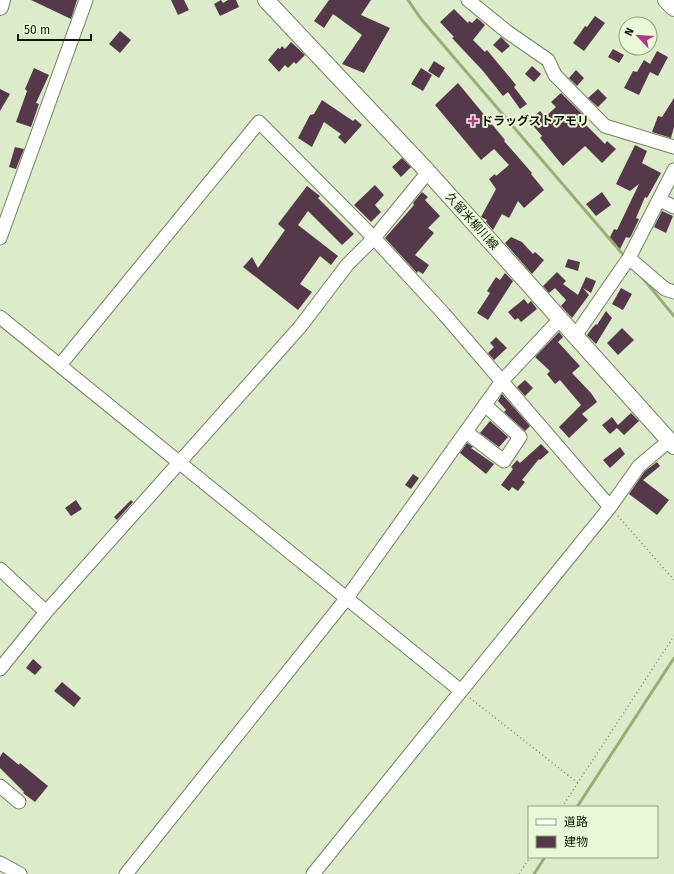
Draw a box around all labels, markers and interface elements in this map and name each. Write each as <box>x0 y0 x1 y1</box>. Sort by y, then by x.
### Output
scale bar <box>18 16 91 42</box>
north arrow <box>618 16 658 56</box>
text: 50 m <box>24 23 50 37</box>
text: N <box>622 26 637 38</box>
place label: ドラッグストアモリ <box>481 114 589 128</box>
marker: ドラッグストアモリ <box>468 116 478 126</box>
street label: 久留米柳川線 <box>443 190 501 252</box>
legend <box>528 806 658 858</box>
text: 道路 <box>564 815 588 829</box>
text: 建物 <box>564 835 588 849</box>

